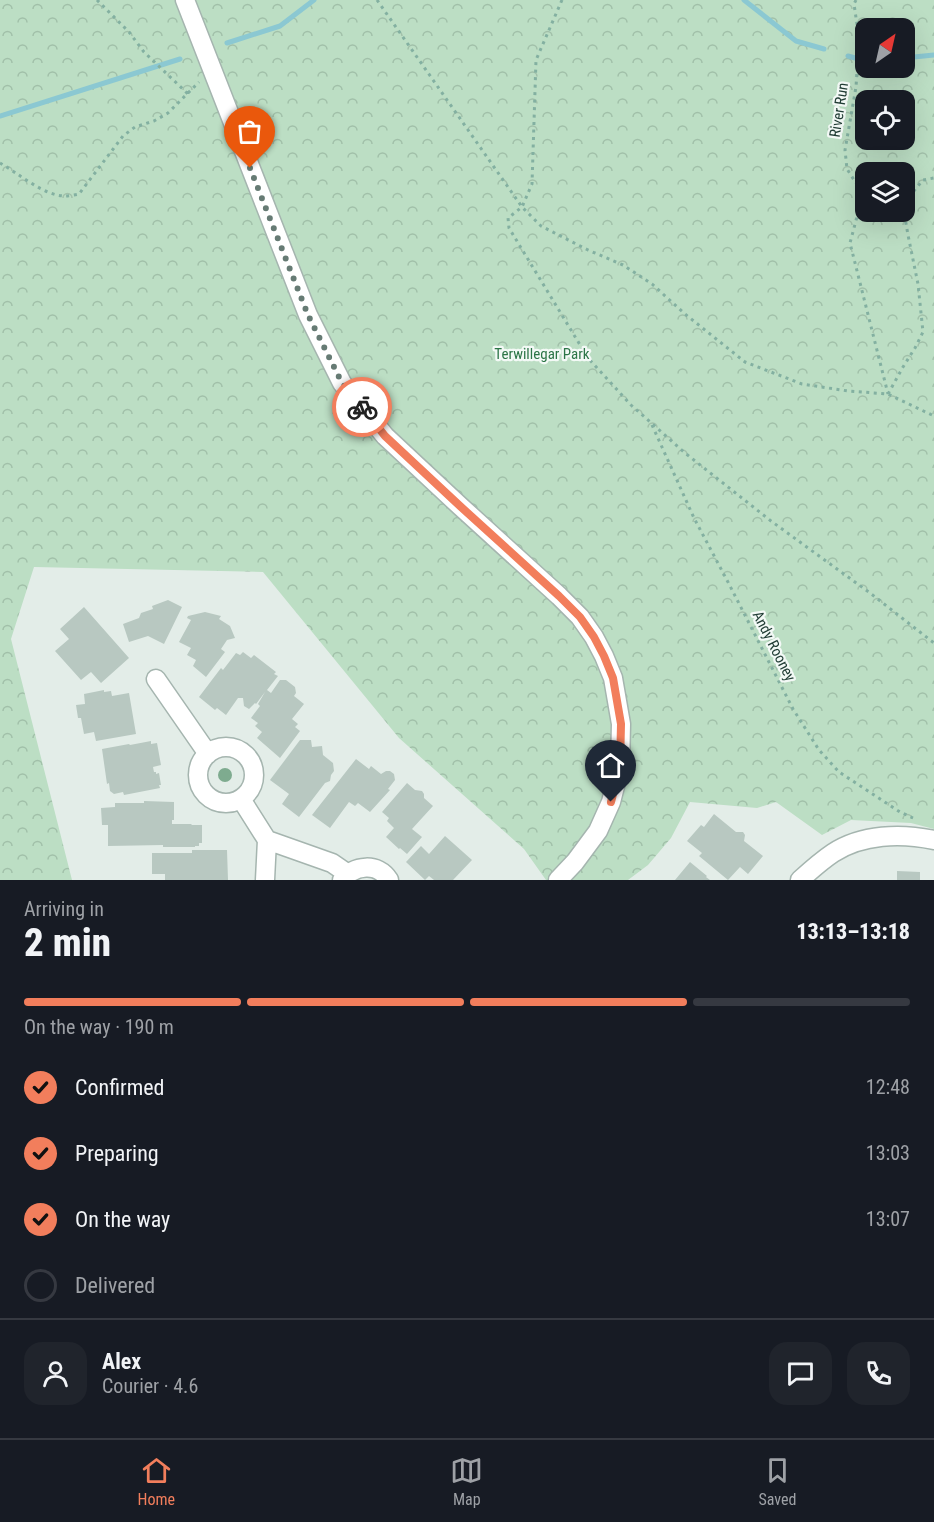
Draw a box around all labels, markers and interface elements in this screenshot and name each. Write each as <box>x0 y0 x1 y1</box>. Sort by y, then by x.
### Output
north arrow <box>855 18 915 78</box>
map controls <box>855 18 915 222</box>
street label: River Run <box>826 81 852 139</box>
button: locate <box>855 90 915 150</box>
pin <box>224 106 275 168</box>
icon: bag <box>233 115 266 148</box>
button: layers <box>855 162 915 222</box>
park label: Terwillegar Park <box>494 345 590 363</box>
courier <box>332 377 392 437</box>
icon: bike <box>346 391 379 424</box>
street label: Andy Rooney <box>749 608 799 684</box>
pin <box>585 740 636 802</box>
icon: home <box>594 749 627 782</box>
text: Arriving in <box>24 897 104 921</box>
text: 13:13–13:18 <box>796 919 910 944</box>
text: 2 min <box>24 920 111 966</box>
text: On the way · 190 m <box>24 1015 174 1039</box>
icon: check <box>24 1071 57 1104</box>
text: Confirmed <box>75 1075 164 1100</box>
text: 12:48 <box>866 1075 910 1099</box>
icon: check <box>24 1137 57 1170</box>
text: Preparing <box>75 1141 159 1166</box>
text: 13:03 <box>866 1141 910 1165</box>
icon: check <box>24 1203 57 1236</box>
text: On the way <box>75 1207 170 1232</box>
text: 13:07 <box>866 1207 910 1231</box>
text: Delivered <box>75 1273 155 1298</box>
button: person <box>24 1342 87 1405</box>
button: chat <box>769 1342 832 1405</box>
button: phone <box>847 1342 910 1405</box>
text: Alex <box>102 1349 141 1374</box>
text: Courier · 4.6 <box>102 1374 198 1398</box>
tab: Home <box>138 1454 175 1509</box>
tab: Map <box>450 1454 483 1509</box>
tab: Saved <box>758 1454 796 1509</box>

